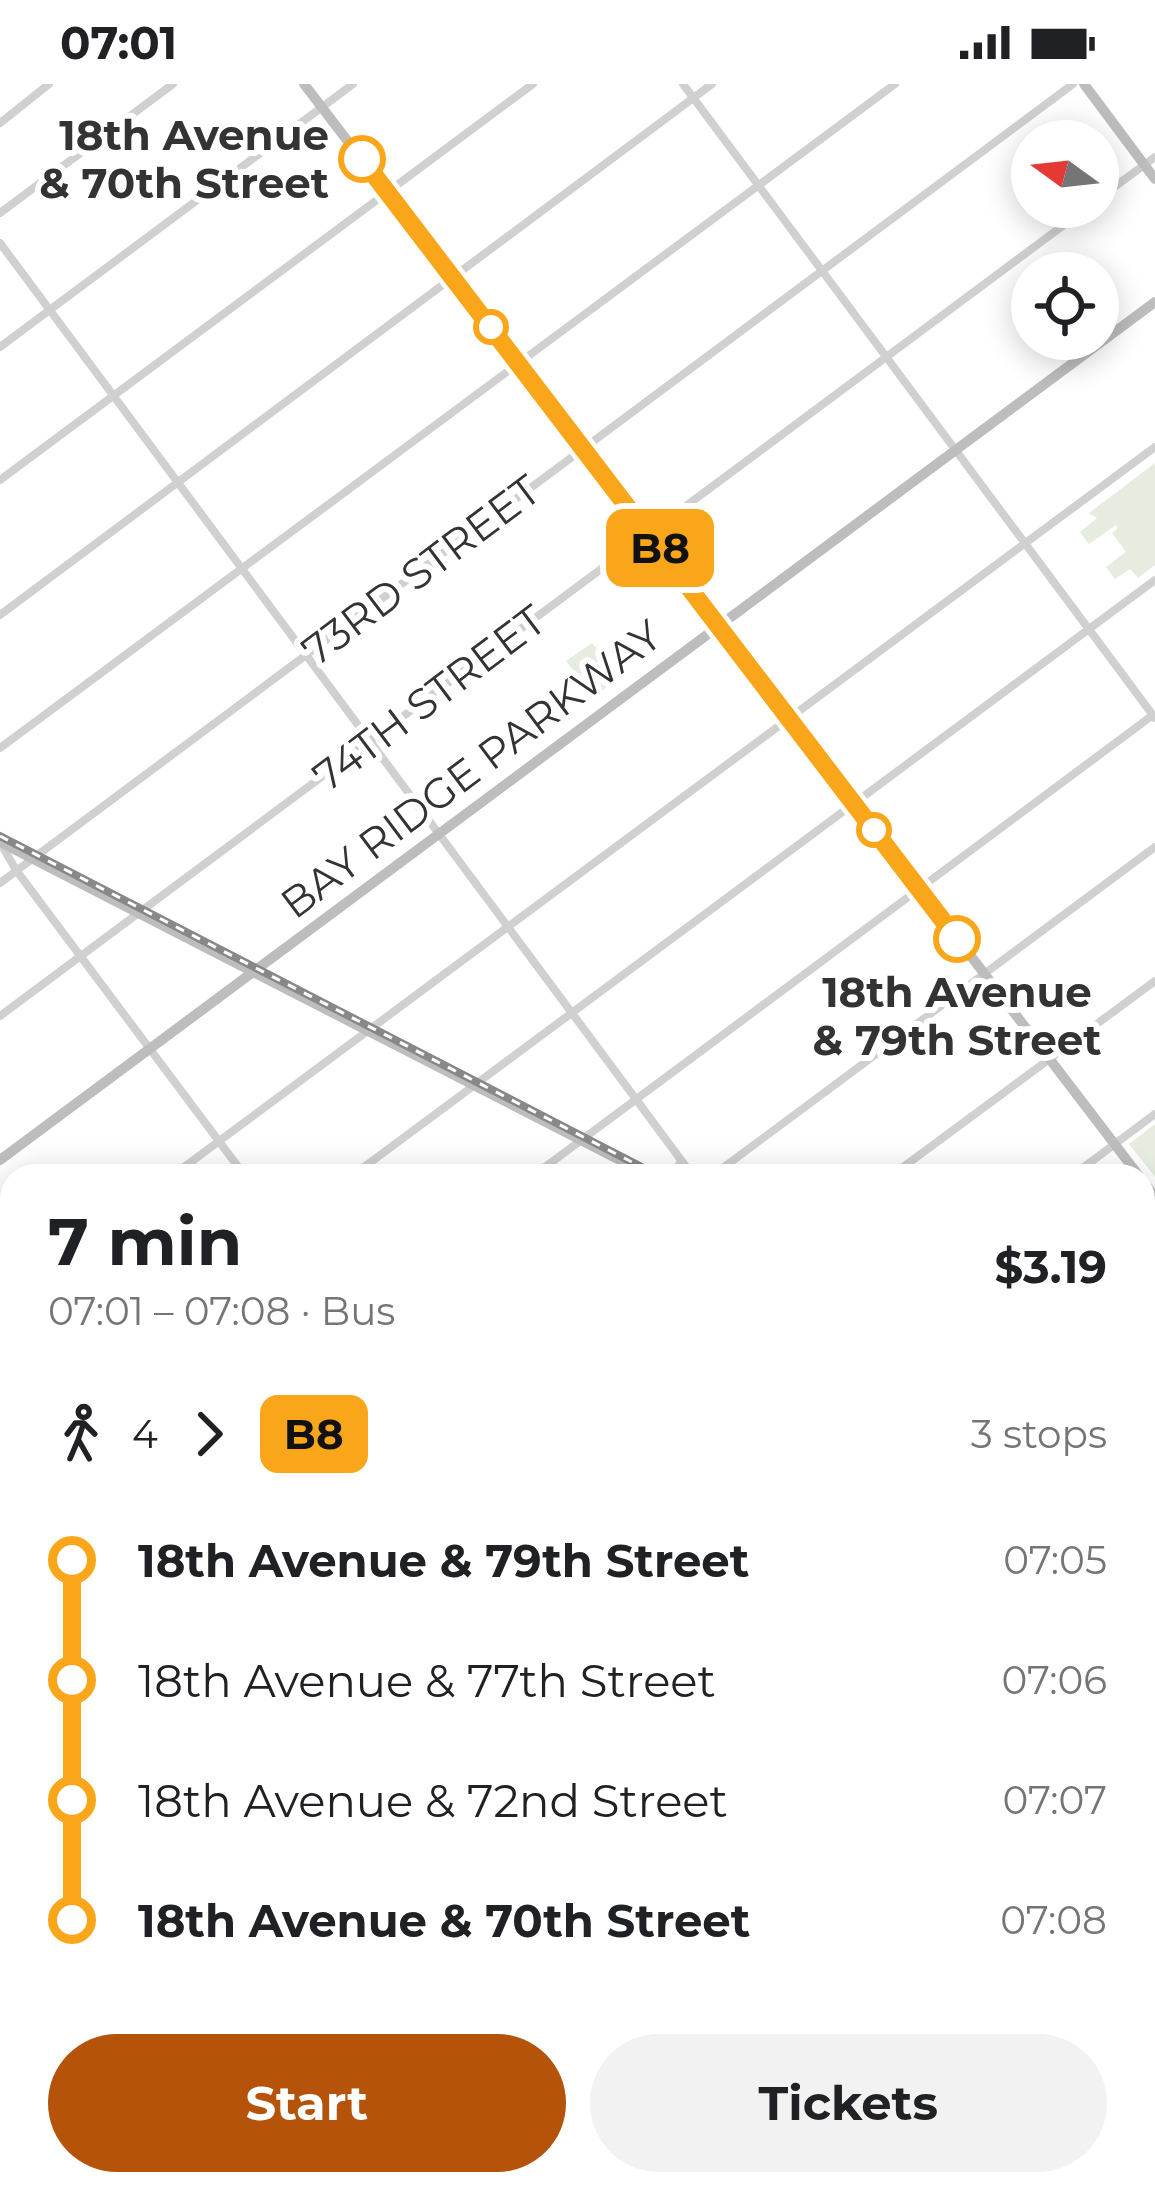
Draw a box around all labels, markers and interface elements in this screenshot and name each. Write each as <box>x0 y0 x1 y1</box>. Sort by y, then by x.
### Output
text: 07:01 <box>60 15 177 70</box>
place label: 18th Avenue & 70th Street <box>39 109 329 209</box>
north arrow <box>1011 120 1119 228</box>
map controls <box>1011 120 1119 360</box>
marker: 18th Avenue & 70th Street <box>340 137 384 181</box>
button: locate <box>1011 252 1119 360</box>
unlabelled marker <box>475 311 507 343</box>
street label: 73RD STREET <box>292 464 550 676</box>
line badge: B8 <box>606 509 714 587</box>
text: B8 <box>630 522 690 574</box>
street label: 74TH STREET <box>303 594 555 802</box>
street label: BAY RIDGE PARKWAY <box>270 609 672 929</box>
unlabelled marker <box>858 814 890 846</box>
marker: 18th Avenue & 79th Street <box>935 917 979 961</box>
place label: 18th Avenue & 79th Street <box>813 966 1101 1066</box>
text: 7 min <box>48 1201 242 1282</box>
text: $3.19 <box>994 1239 1107 1294</box>
text: 07:01 – 07:08 · Bus <box>48 1287 395 1335</box>
icon: walk <box>48 1401 114 1467</box>
icon: forward <box>176 1401 242 1467</box>
text: B8 <box>284 1408 344 1460</box>
text: 4 <box>132 1410 158 1458</box>
text: 3 stops <box>971 1410 1107 1458</box>
text: 18th Avenue & 79th Street <box>138 1533 749 1588</box>
text: 07:05 <box>1003 1536 1107 1584</box>
text: 18th Avenue & 77th Street <box>138 1653 716 1708</box>
text: 07:06 <box>1001 1656 1107 1704</box>
text: 18th Avenue & 72nd Street <box>138 1773 728 1828</box>
text: 07:07 <box>1003 1776 1107 1824</box>
text: 18th Avenue & 70th Street <box>138 1893 750 1948</box>
text: 07:08 <box>1000 1896 1107 1944</box>
button: Start <box>48 2034 566 2172</box>
button: Tickets <box>590 2034 1107 2172</box>

